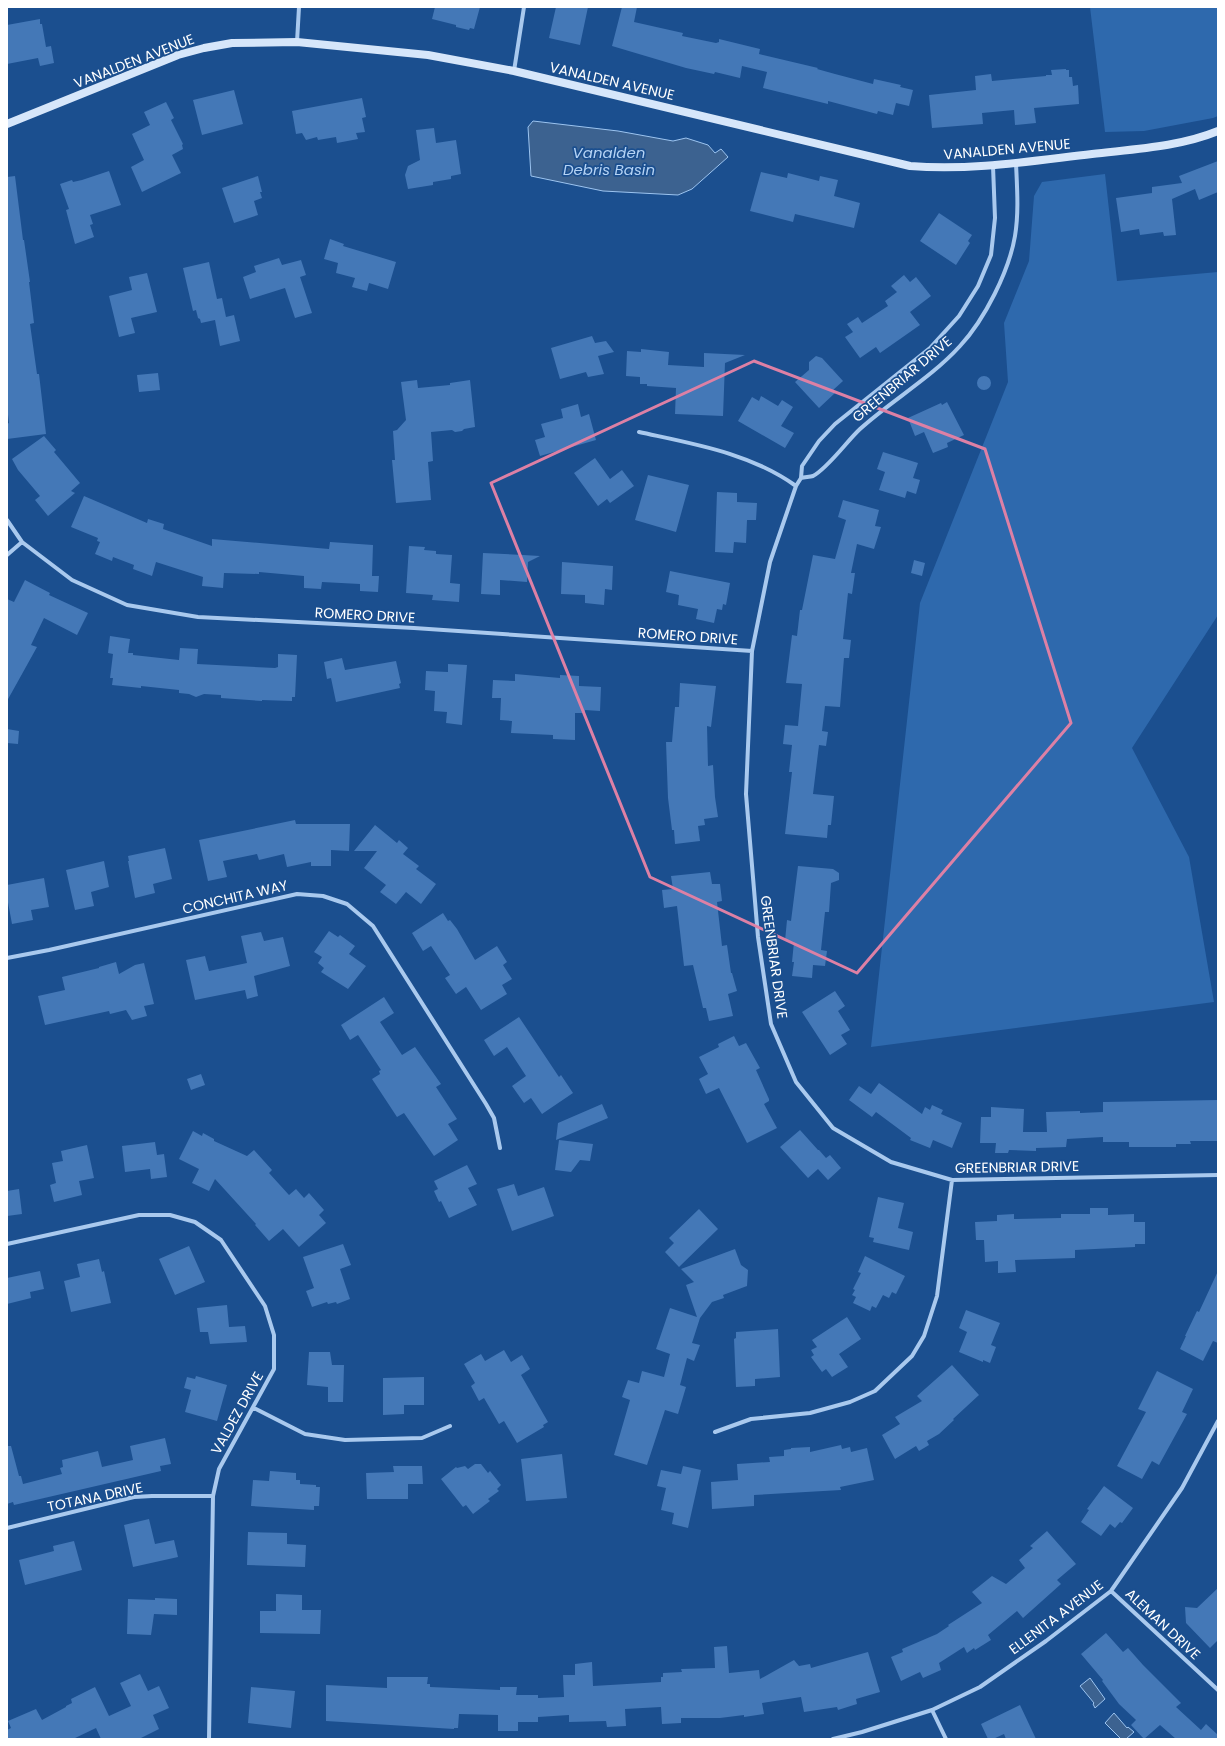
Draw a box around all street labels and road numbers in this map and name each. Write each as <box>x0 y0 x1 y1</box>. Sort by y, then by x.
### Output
street label: VANALDEN AVENUE <box>71 29 197 93</box>
street label: VANALDEN AVENUE <box>548 57 676 105</box>
street label: VANALDEN AVENUE <box>943 133 1071 165</box>
street label: GREENBRIAR DRIVE <box>848 331 956 427</box>
street label: ROMERO DRIVE <box>314 602 416 628</box>
street label: ROMERO DRIVE <box>637 623 739 649</box>
street label: CONCHITA WAY <box>180 875 290 919</box>
street label: GREENBRIAR DRIVE <box>755 894 793 1020</box>
street label: GREENBRIAR DRIVE <box>955 1156 1079 1178</box>
street label: VALDEZ DRIVE <box>206 1368 268 1458</box>
street label: TOTANA DRIVE <box>45 1477 145 1517</box>
street label: ELLENITA AVENUE <box>1005 1575 1107 1659</box>
street label: ALEMAN DRIVE <box>1121 1584 1205 1664</box>

